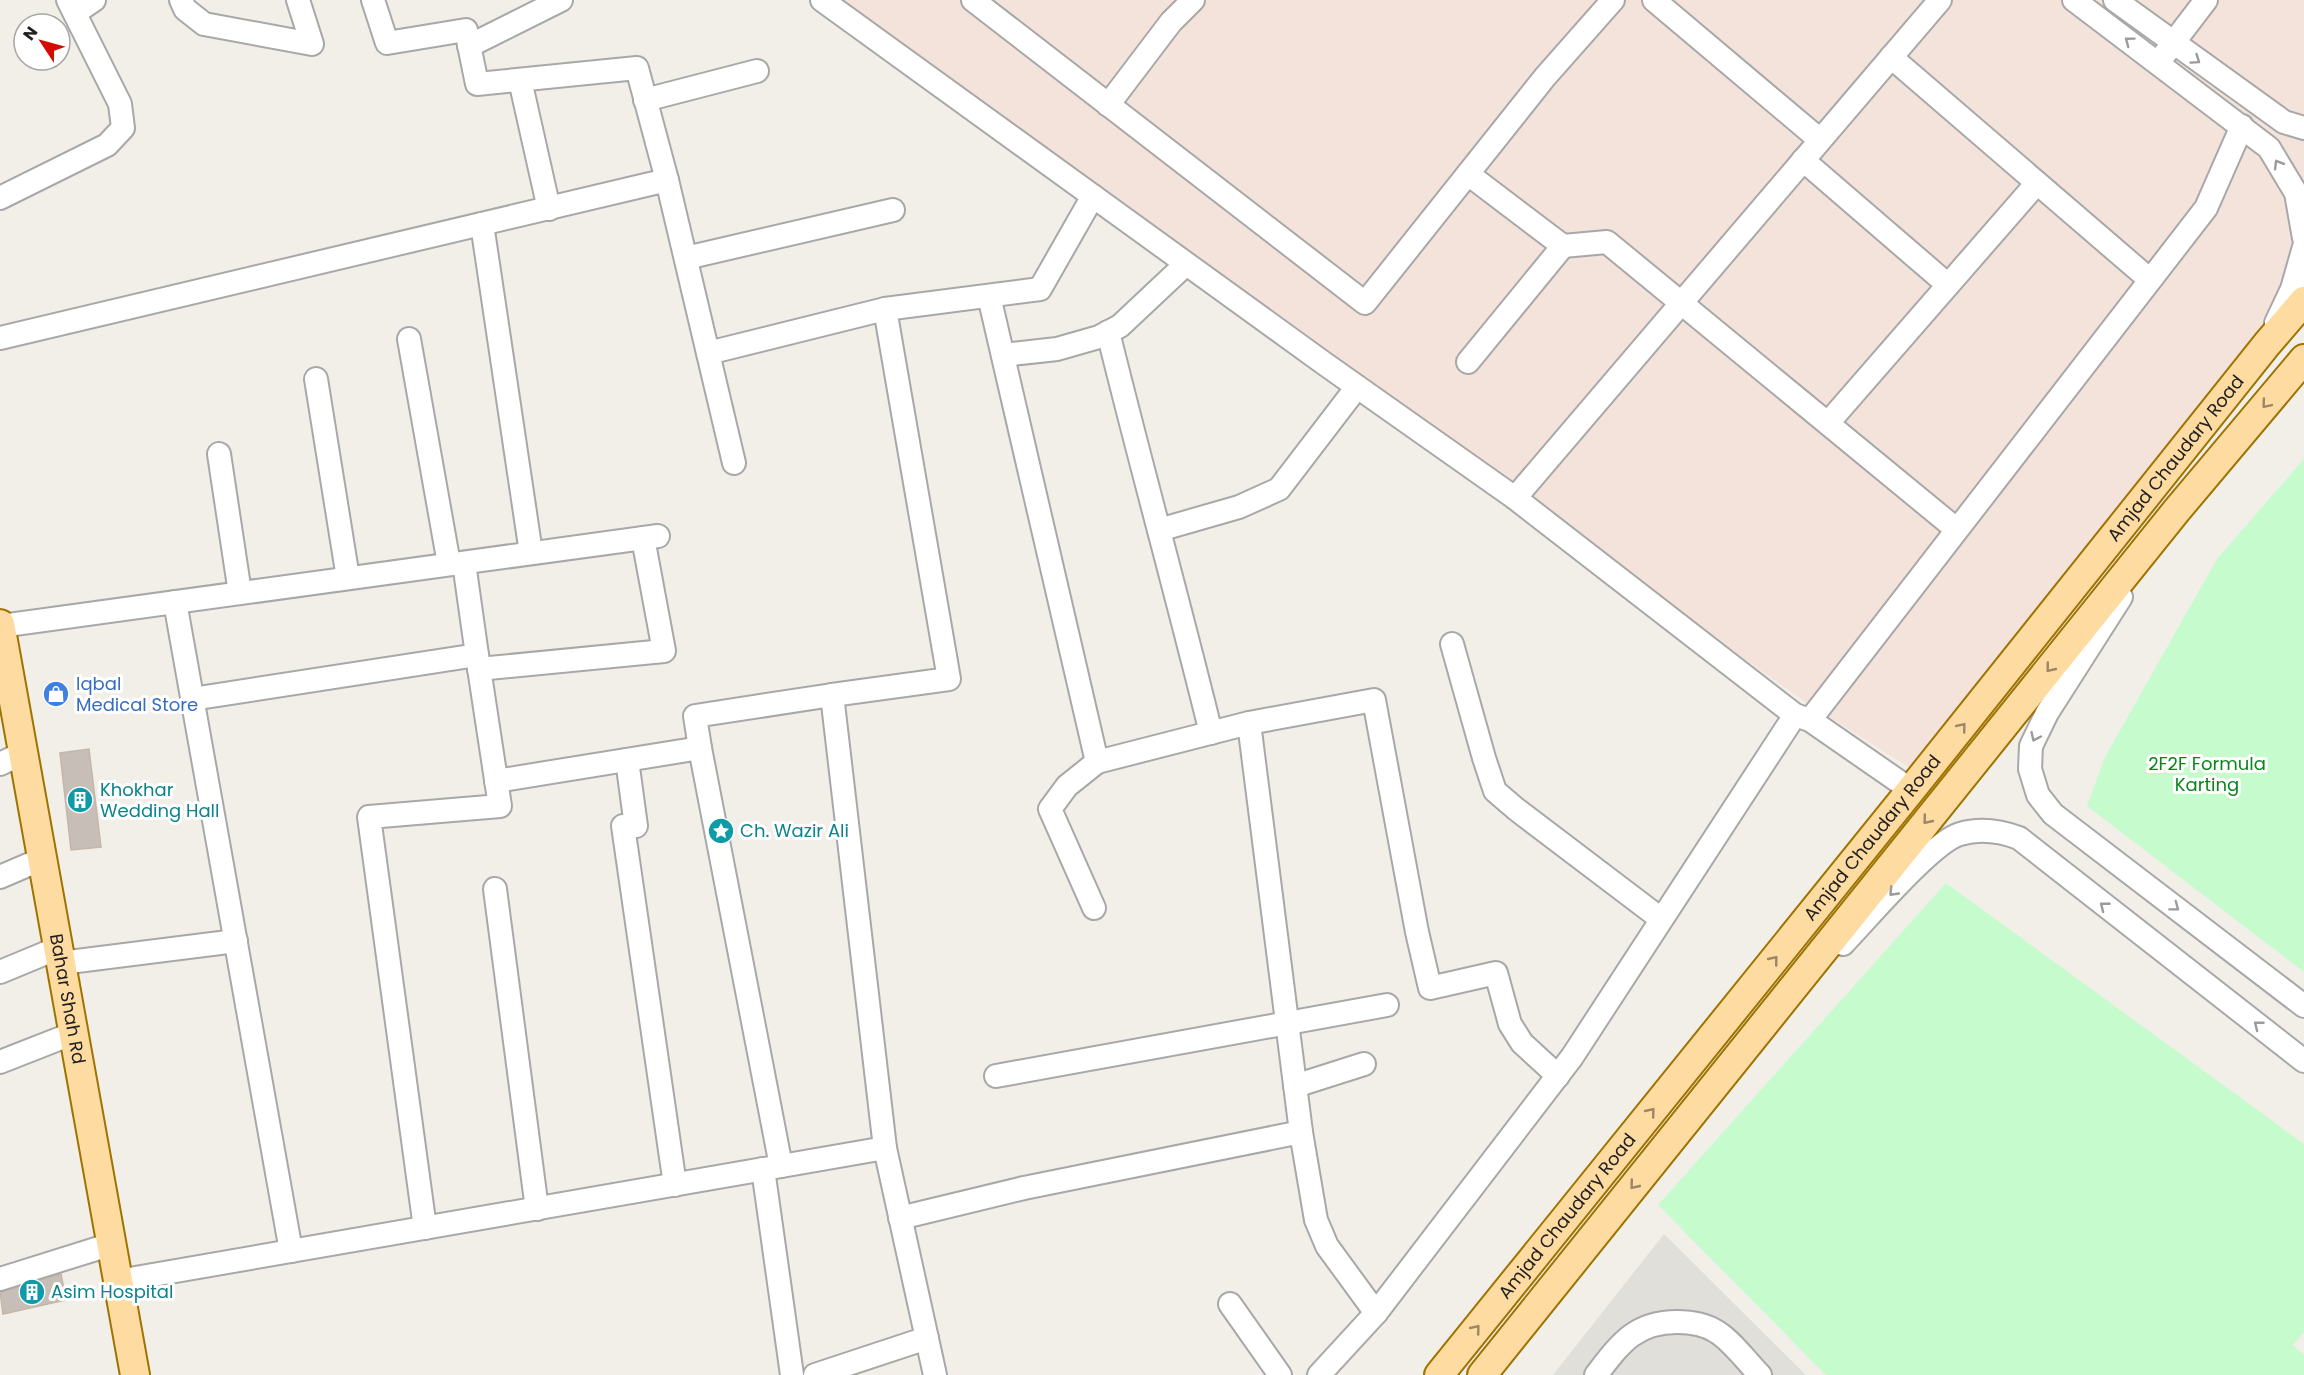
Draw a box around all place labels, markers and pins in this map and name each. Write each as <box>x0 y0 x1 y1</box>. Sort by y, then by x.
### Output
place label: Iqbal Medical Store <box>76 671 198 717</box>
shop icon: Iqbal Medical Store <box>41 679 71 709</box>
place label: Khokhar Wedding Hall <box>100 777 219 823</box>
building icon: Khokhar Wedding Hall <box>65 785 95 815</box>
place icon: Ch. Wazir Ali <box>706 816 736 846</box>
place label: Ch. Wazir Ali <box>740 818 849 843</box>
building icon: Asim Hospital <box>17 1277 47 1307</box>
place label: Asim Hospital <box>51 1279 173 1304</box>

